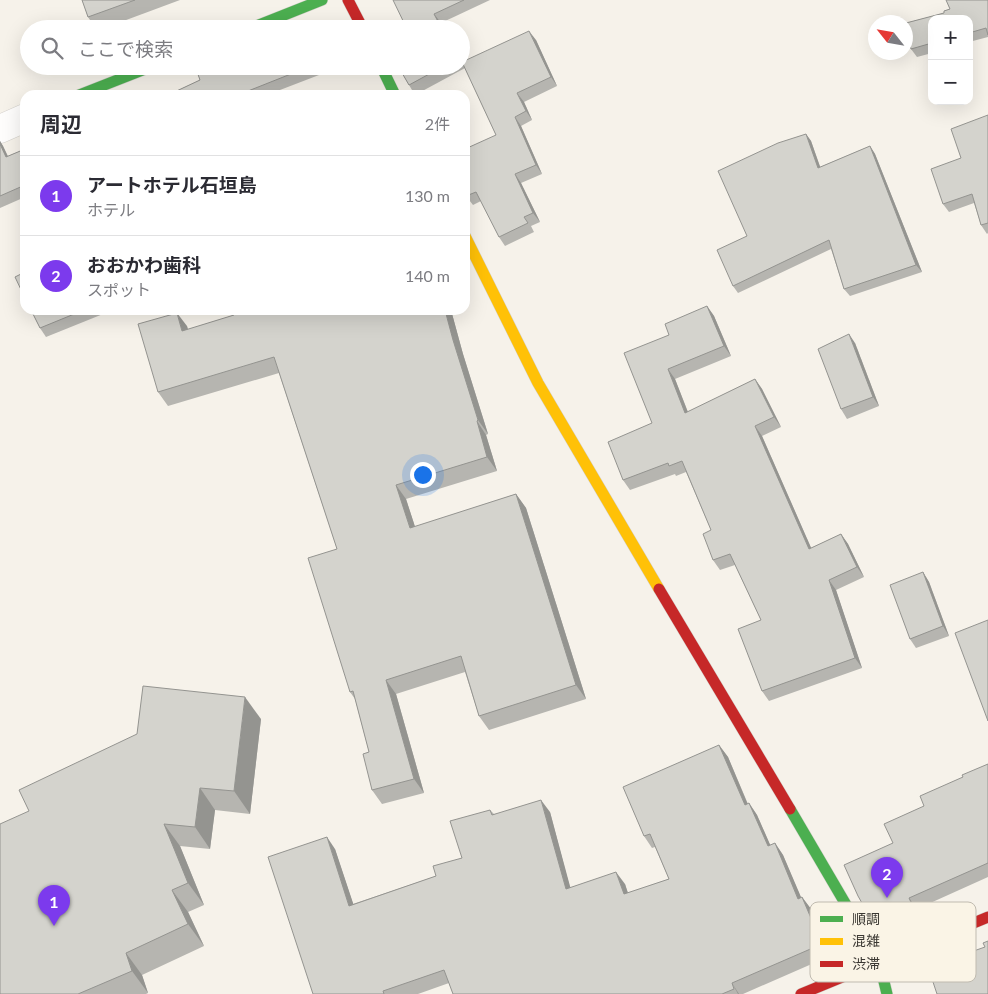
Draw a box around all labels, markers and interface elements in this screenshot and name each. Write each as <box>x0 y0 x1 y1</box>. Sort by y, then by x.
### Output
north arrow <box>868 15 913 60</box>
map controls <box>928 15 973 105</box>
button: + <box>928 15 973 60</box>
search box <box>20 20 470 75</box>
icon: search <box>38 34 66 62</box>
text: ここで検索 <box>78 37 173 60</box>
button: − <box>928 60 973 105</box>
text: 周辺 <box>40 111 82 136</box>
text: 2件 <box>425 114 450 133</box>
text: アートホテル石垣島 <box>87 173 257 196</box>
text: 1 <box>51 186 61 205</box>
text: 130 m <box>405 186 450 205</box>
text: ホテル <box>87 200 135 219</box>
text: おおかわ歯科 <box>87 253 201 276</box>
text: 2 <box>51 266 61 285</box>
text: 140 m <box>405 266 450 285</box>
text: スポット <box>87 280 151 299</box>
your location <box>410 462 436 488</box>
pin: 2 <box>871 857 903 898</box>
pin: 1 <box>38 885 70 926</box>
legend <box>810 902 976 982</box>
text: 順調 <box>852 910 880 927</box>
text: 混雑 <box>852 932 880 949</box>
text: 渋滞 <box>852 955 880 972</box>

